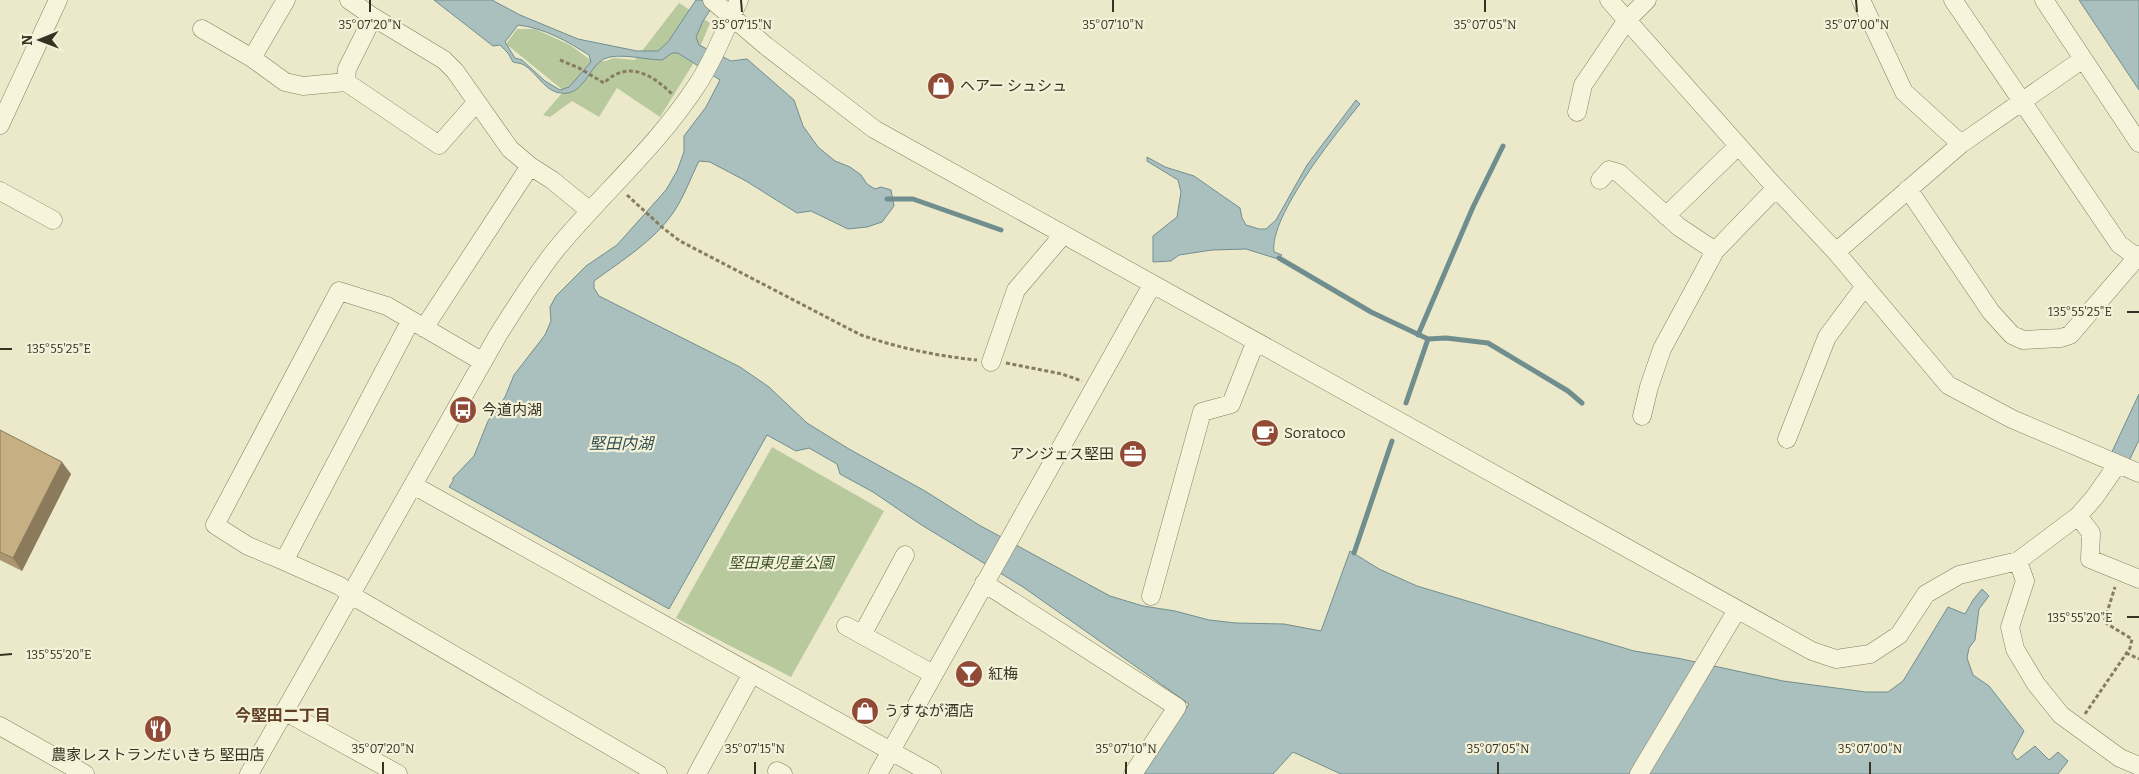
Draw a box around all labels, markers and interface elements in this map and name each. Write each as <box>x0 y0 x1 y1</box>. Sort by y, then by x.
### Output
north arrow <box>15 15 65 65</box>
text: 35°07'20"N <box>338 18 402 32</box>
text: 35°07'15"N <box>712 18 773 32</box>
text: 35°07'10"N <box>1082 18 1144 32</box>
text: 35°07'05"N <box>1453 18 1517 32</box>
text: 35°07'00"N <box>1825 18 1890 32</box>
text: N <box>19 34 36 46</box>
shop icon: ヘアー シュシュ <box>926 71 956 101</box>
place label: ヘアー シュシュ <box>960 77 1067 95</box>
text: 135°55'25"E <box>2048 305 2112 319</box>
text: 135°55'25"E <box>27 342 91 356</box>
bus stop icon: 今道内湖 <box>448 395 478 425</box>
place label: 今道内湖 <box>482 401 542 419</box>
cafe icon: Soratoco <box>1250 418 1280 448</box>
place label: Soratoco <box>1284 424 1346 442</box>
water label: 堅田内湖 <box>589 434 656 453</box>
office icon: アンジェス堅田 <box>1118 439 1148 469</box>
place label: アンジェス堅田 <box>1010 445 1114 463</box>
park label: 堅田東児童公園 <box>728 554 835 572</box>
text: 135°55'20"E <box>2047 611 2113 625</box>
text: 135°55'20"E <box>26 648 92 662</box>
bar icon: 紅梅 <box>954 659 984 689</box>
place label: 紅梅 <box>988 665 1018 683</box>
shop icon: うすなが酒店 <box>850 696 880 726</box>
place label: うすなが酒店 <box>884 702 974 720</box>
district label: 今堅田二丁目 <box>235 706 331 725</box>
restaurant icon: 農家レストランだいきち 堅田店 <box>143 714 173 744</box>
text: 35°07'20"N <box>351 742 415 756</box>
text: 35°07'15"N <box>725 742 786 756</box>
text: 35°07'10"N <box>1095 742 1157 756</box>
text: 35°07'05"N <box>1466 742 1530 756</box>
text: 35°07'00"N <box>1838 742 1903 756</box>
place label: 農家レストランだいきち 堅田店 <box>51 746 265 764</box>

